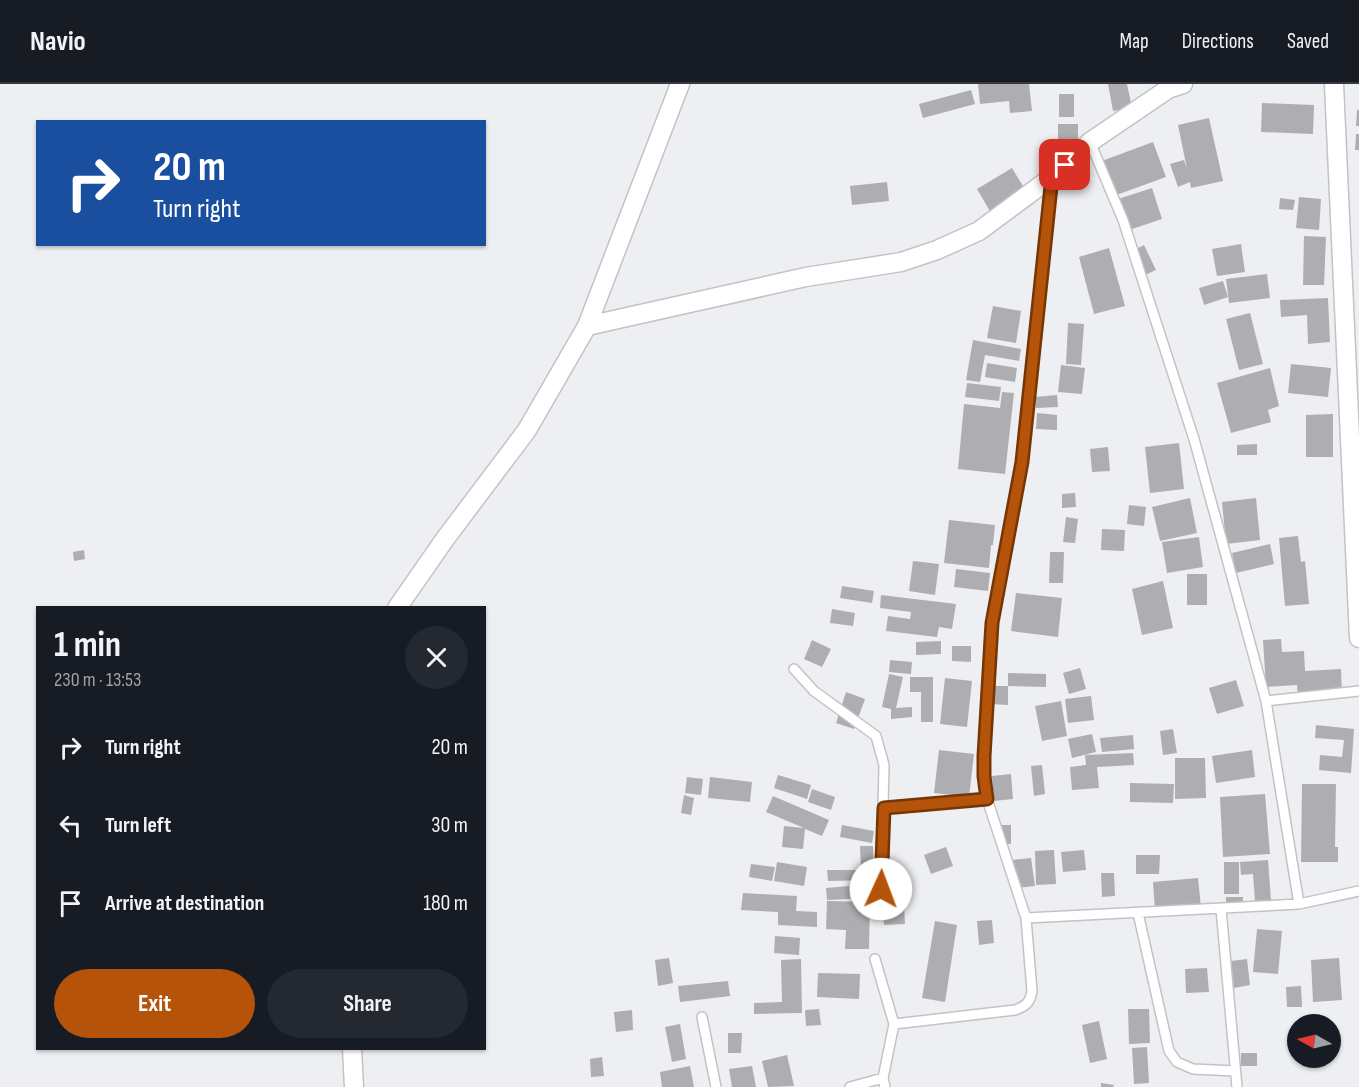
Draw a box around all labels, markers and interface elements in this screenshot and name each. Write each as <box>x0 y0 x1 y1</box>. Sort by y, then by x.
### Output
text: Navio <box>30 25 86 58</box>
text: Map <box>1119 29 1149 54</box>
text: Directions <box>1182 29 1254 54</box>
text: Saved <box>1287 29 1329 54</box>
pin <box>1039 139 1090 190</box>
text: 20 m <box>153 142 226 193</box>
icon: right <box>54 144 132 222</box>
icon: arrive <box>1048 148 1081 181</box>
text: Turn right <box>153 193 240 225</box>
text: 1 min <box>54 624 121 667</box>
button: close <box>405 626 468 689</box>
text: 230 m · 13:53 <box>54 668 142 692</box>
icon: right <box>54 731 87 764</box>
text: Turn right <box>105 734 181 761</box>
text: 20 m <box>432 734 468 761</box>
icon: left <box>54 809 87 842</box>
text: Turn left <box>105 812 171 839</box>
text: 30 m <box>431 812 468 839</box>
position arrow <box>849 857 913 921</box>
icon: arrive <box>54 887 87 920</box>
text: Arrive at destination <box>105 890 264 917</box>
text: 180 m <box>423 890 468 917</box>
button: Exit <box>54 969 255 1038</box>
button: Share <box>267 969 468 1038</box>
north arrow <box>1287 1014 1341 1068</box>
map controls <box>1287 1014 1341 1068</box>

